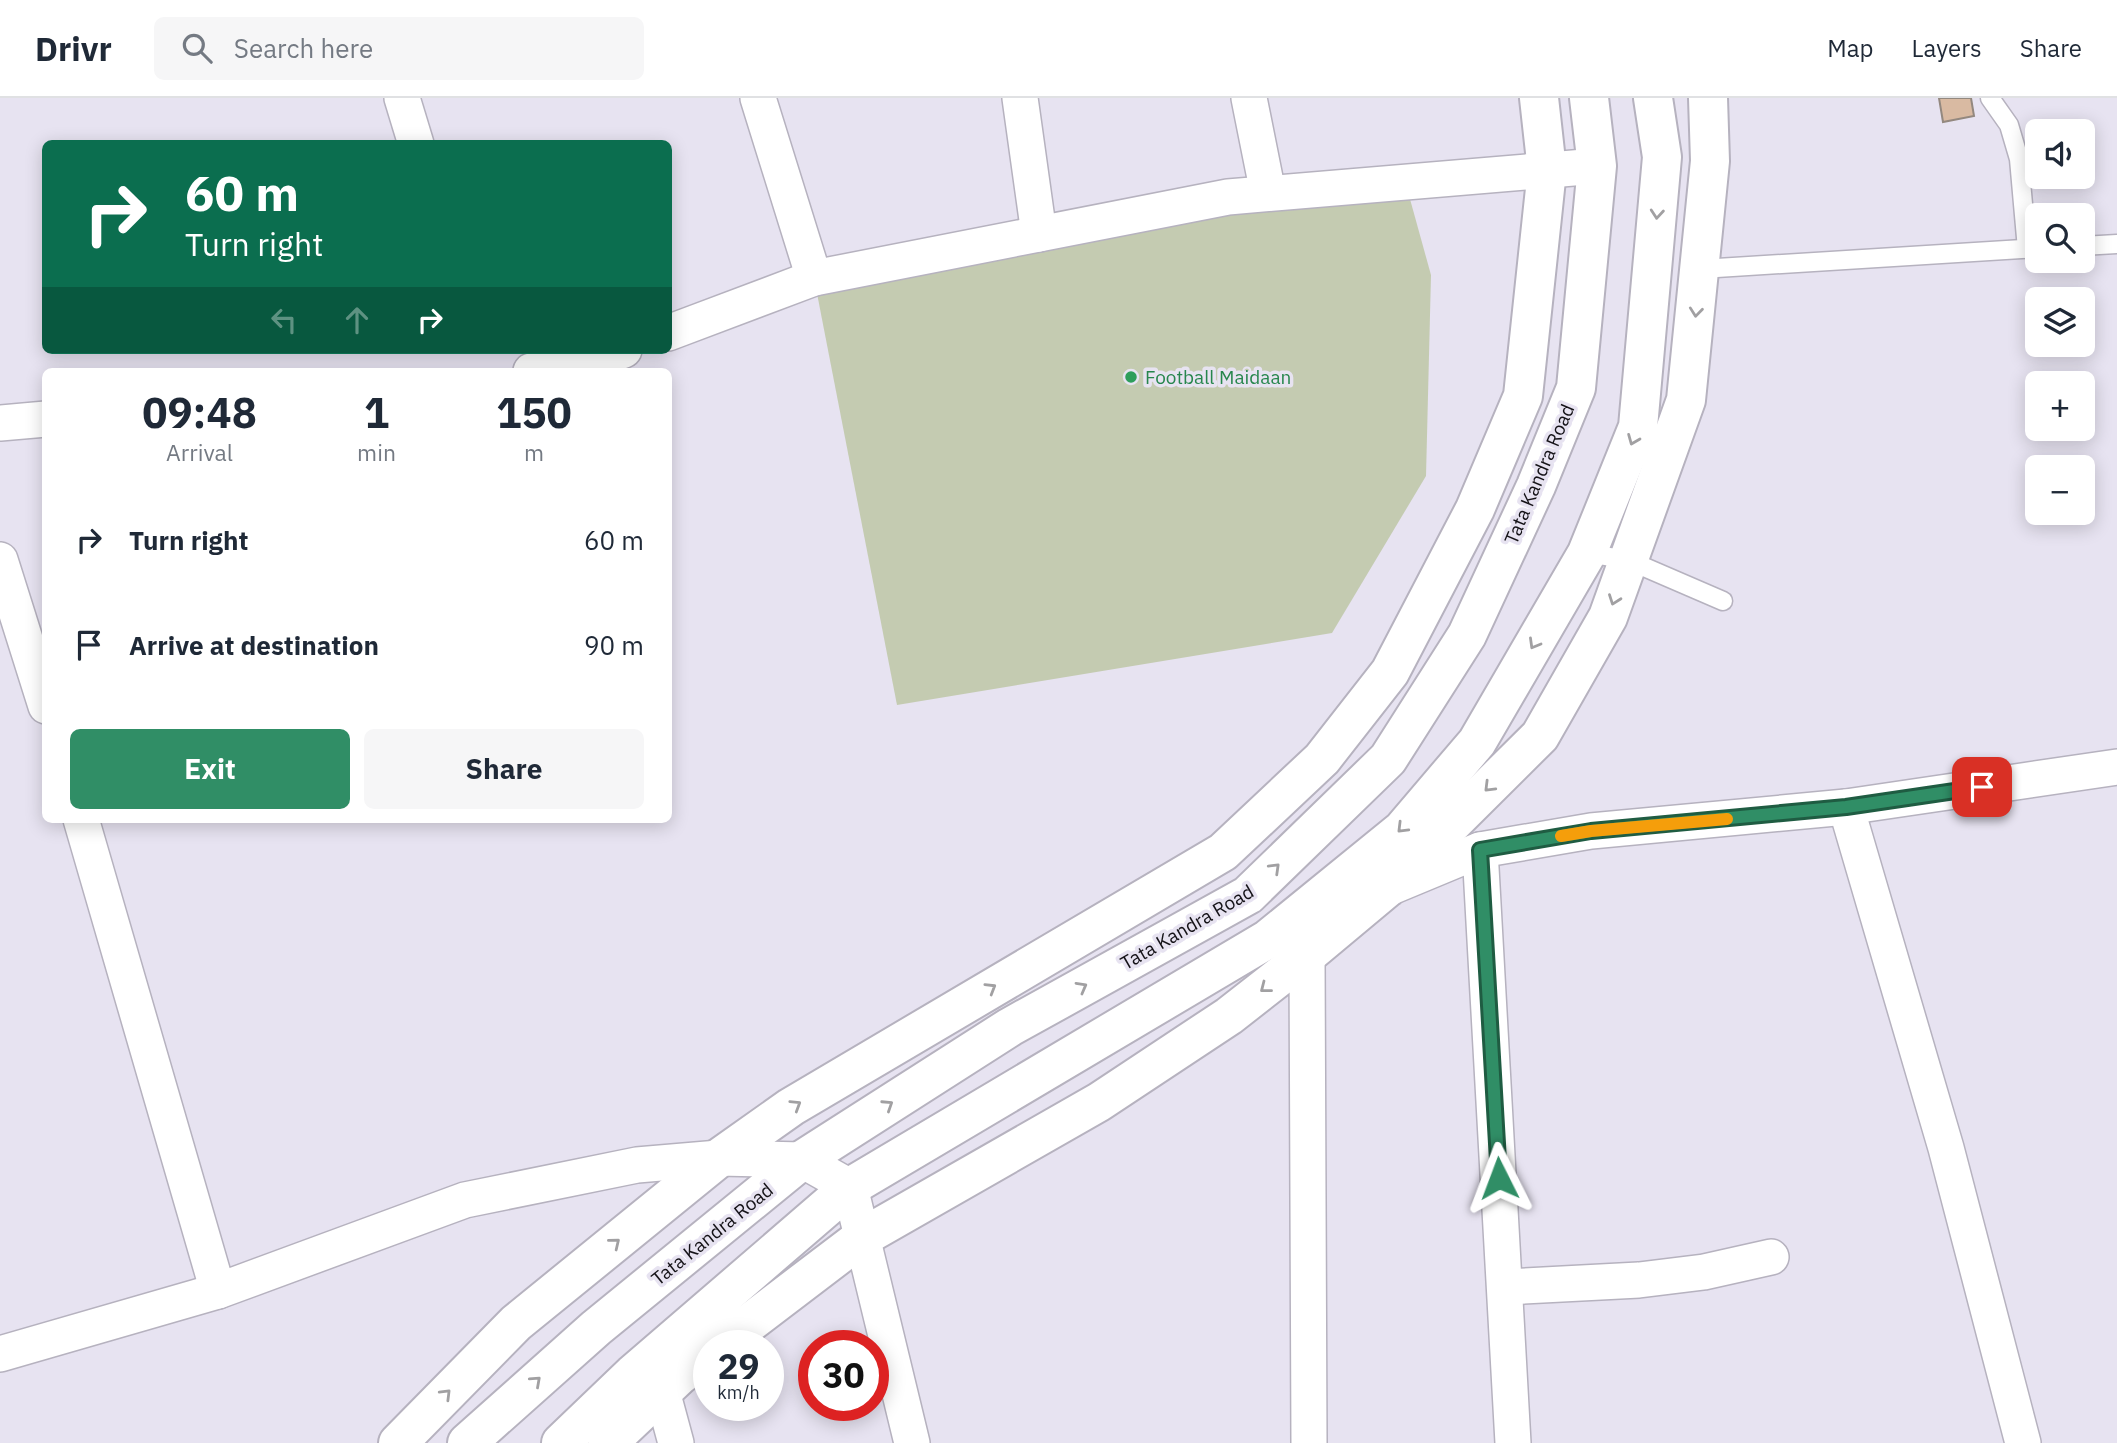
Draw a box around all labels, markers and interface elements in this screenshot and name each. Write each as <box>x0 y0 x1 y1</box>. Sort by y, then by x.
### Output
search box <box>154 17 644 80</box>
text: Drivr <box>35 27 112 70</box>
icon: search <box>178 29 216 67</box>
text: Search here <box>234 31 373 65</box>
text: Map <box>1827 32 1874 64</box>
text: Layers <box>1912 32 1982 64</box>
text: Share <box>2020 32 2082 64</box>
map controls <box>2025 119 2095 525</box>
button: sound <box>2025 119 2095 189</box>
text: 60 m <box>185 161 299 224</box>
icon: right <box>70 168 161 259</box>
button: search <box>2025 203 2095 273</box>
one-way arrow <box>1650 209 1665 220</box>
text: Turn right <box>185 223 323 265</box>
button: layers <box>2025 287 2095 357</box>
icon: left <box>265 301 303 339</box>
icon: ahead <box>338 301 376 339</box>
icon: right <box>411 301 449 339</box>
one-way arrow <box>1688 307 1703 318</box>
place label: Football Maidaan <box>1145 365 1291 389</box>
marker: Football Maidaan <box>1123 369 1139 385</box>
button: + <box>2025 371 2095 441</box>
text: 09:48 <box>142 385 257 440</box>
text: 1 <box>364 385 389 440</box>
text: 150 <box>496 385 572 440</box>
street label: Tata Kandra Road <box>1499 400 1579 548</box>
one-way arrow <box>1627 433 1641 445</box>
text: Arrival <box>166 437 233 467</box>
text: min <box>357 437 396 467</box>
text: m <box>524 437 544 467</box>
button: − <box>2025 455 2095 525</box>
icon: right <box>70 521 108 559</box>
text: Turn right <box>129 523 248 557</box>
text: 60 m <box>584 523 644 557</box>
one-way arrow <box>1608 594 1622 606</box>
icon: arrive <box>70 626 108 664</box>
text: Arrive at destination <box>129 628 379 662</box>
text: 90 m <box>584 628 644 662</box>
one-way arrow <box>1529 637 1542 650</box>
button: Exit <box>70 729 350 809</box>
button: Share <box>364 729 644 809</box>
pin <box>1952 757 2012 817</box>
icon: arrive <box>1963 768 2001 806</box>
one-way arrow <box>1484 779 1497 792</box>
one-way arrow <box>1398 820 1411 833</box>
one-way arrow <box>1267 864 1280 877</box>
street label: Tata Kandra Road <box>1116 879 1258 975</box>
one-way arrow <box>1260 979 1273 992</box>
one-way arrow <box>1075 982 1088 995</box>
one-way arrow <box>984 983 996 996</box>
one-way arrow <box>788 1100 801 1113</box>
one-way arrow <box>880 1101 893 1114</box>
position arrow <box>1462 1141 1536 1215</box>
street label: Tata Kandra Road <box>646 1177 778 1291</box>
one-way arrow <box>607 1238 619 1251</box>
speed limit sign: 30 <box>798 1330 889 1421</box>
text: 29 <box>717 1343 760 1389</box>
one-way arrow <box>528 1377 541 1389</box>
text: km/h <box>717 1381 760 1404</box>
one-way arrow <box>438 1390 451 1403</box>

